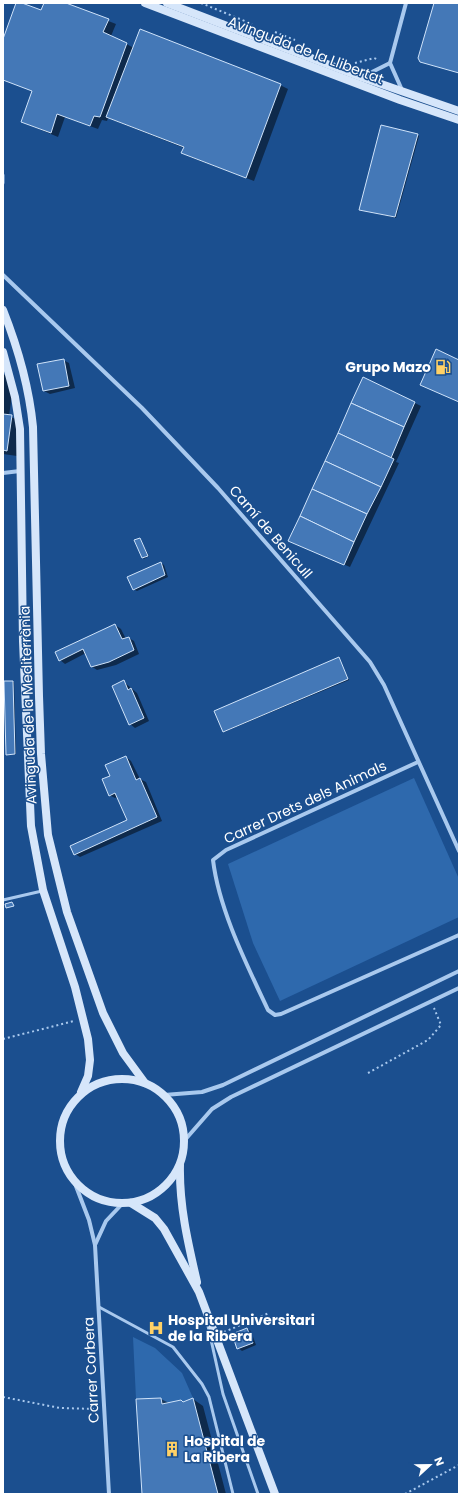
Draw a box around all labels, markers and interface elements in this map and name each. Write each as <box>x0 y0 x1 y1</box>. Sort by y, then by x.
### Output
street label: Avinguda de la Llibertat <box>225 11 387 89</box>
place label: Grupo Mazo <box>345 357 431 377</box>
fuel station icon: Grupo Mazo <box>434 358 452 376</box>
street label: Camí de Benicull <box>225 481 317 583</box>
street label: Avinguda de la Mediterrània <box>15 605 41 805</box>
street label: Carrer Drets dels Animals <box>220 755 390 849</box>
place label: Hospital Universitari de la Ribera <box>168 1310 315 1346</box>
street label: Carrer Corbera <box>78 1316 104 1424</box>
hospital icon: Hospital Universitari de la Ribera <box>147 1319 165 1337</box>
place label: Hospital de La Ribera <box>184 1431 265 1467</box>
building icon: Hospital de La Ribera <box>163 1440 181 1458</box>
north arrow <box>410 1445 450 1485</box>
text: N <box>430 1454 448 1468</box>

